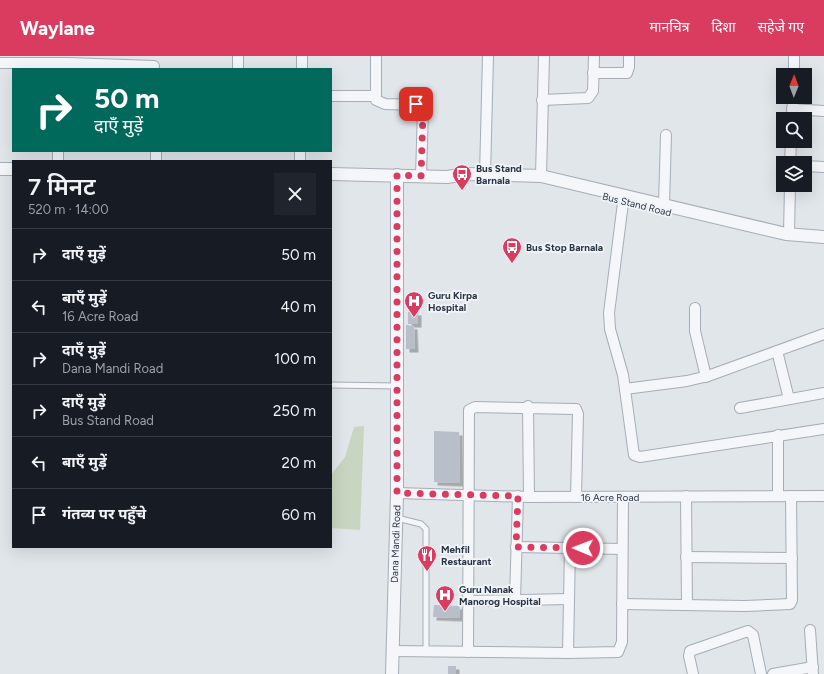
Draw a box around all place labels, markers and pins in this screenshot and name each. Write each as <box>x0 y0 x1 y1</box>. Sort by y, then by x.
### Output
pin <box>399 87 433 121</box>
place label: Bus Stand Barnala <box>476 162 522 187</box>
bus stop icon: Bus Stand Barnala <box>451 163 473 191</box>
bus stop icon: Bus Stop Barnala <box>501 236 523 264</box>
place label: Bus Stop Barnala <box>526 241 603 254</box>
place label: Guru Kirpa Hospital <box>428 289 477 314</box>
hospital icon: Guru Kirpa Hospital <box>403 290 425 318</box>
place label: Mehfil Restaurant <box>441 543 491 568</box>
restaurant icon: Mehfil Restaurant <box>416 544 438 572</box>
place label: Guru Nanak Manorog Hospital <box>459 583 541 608</box>
hospital icon: Guru Nanak Manorog Hospital <box>434 584 456 612</box>

